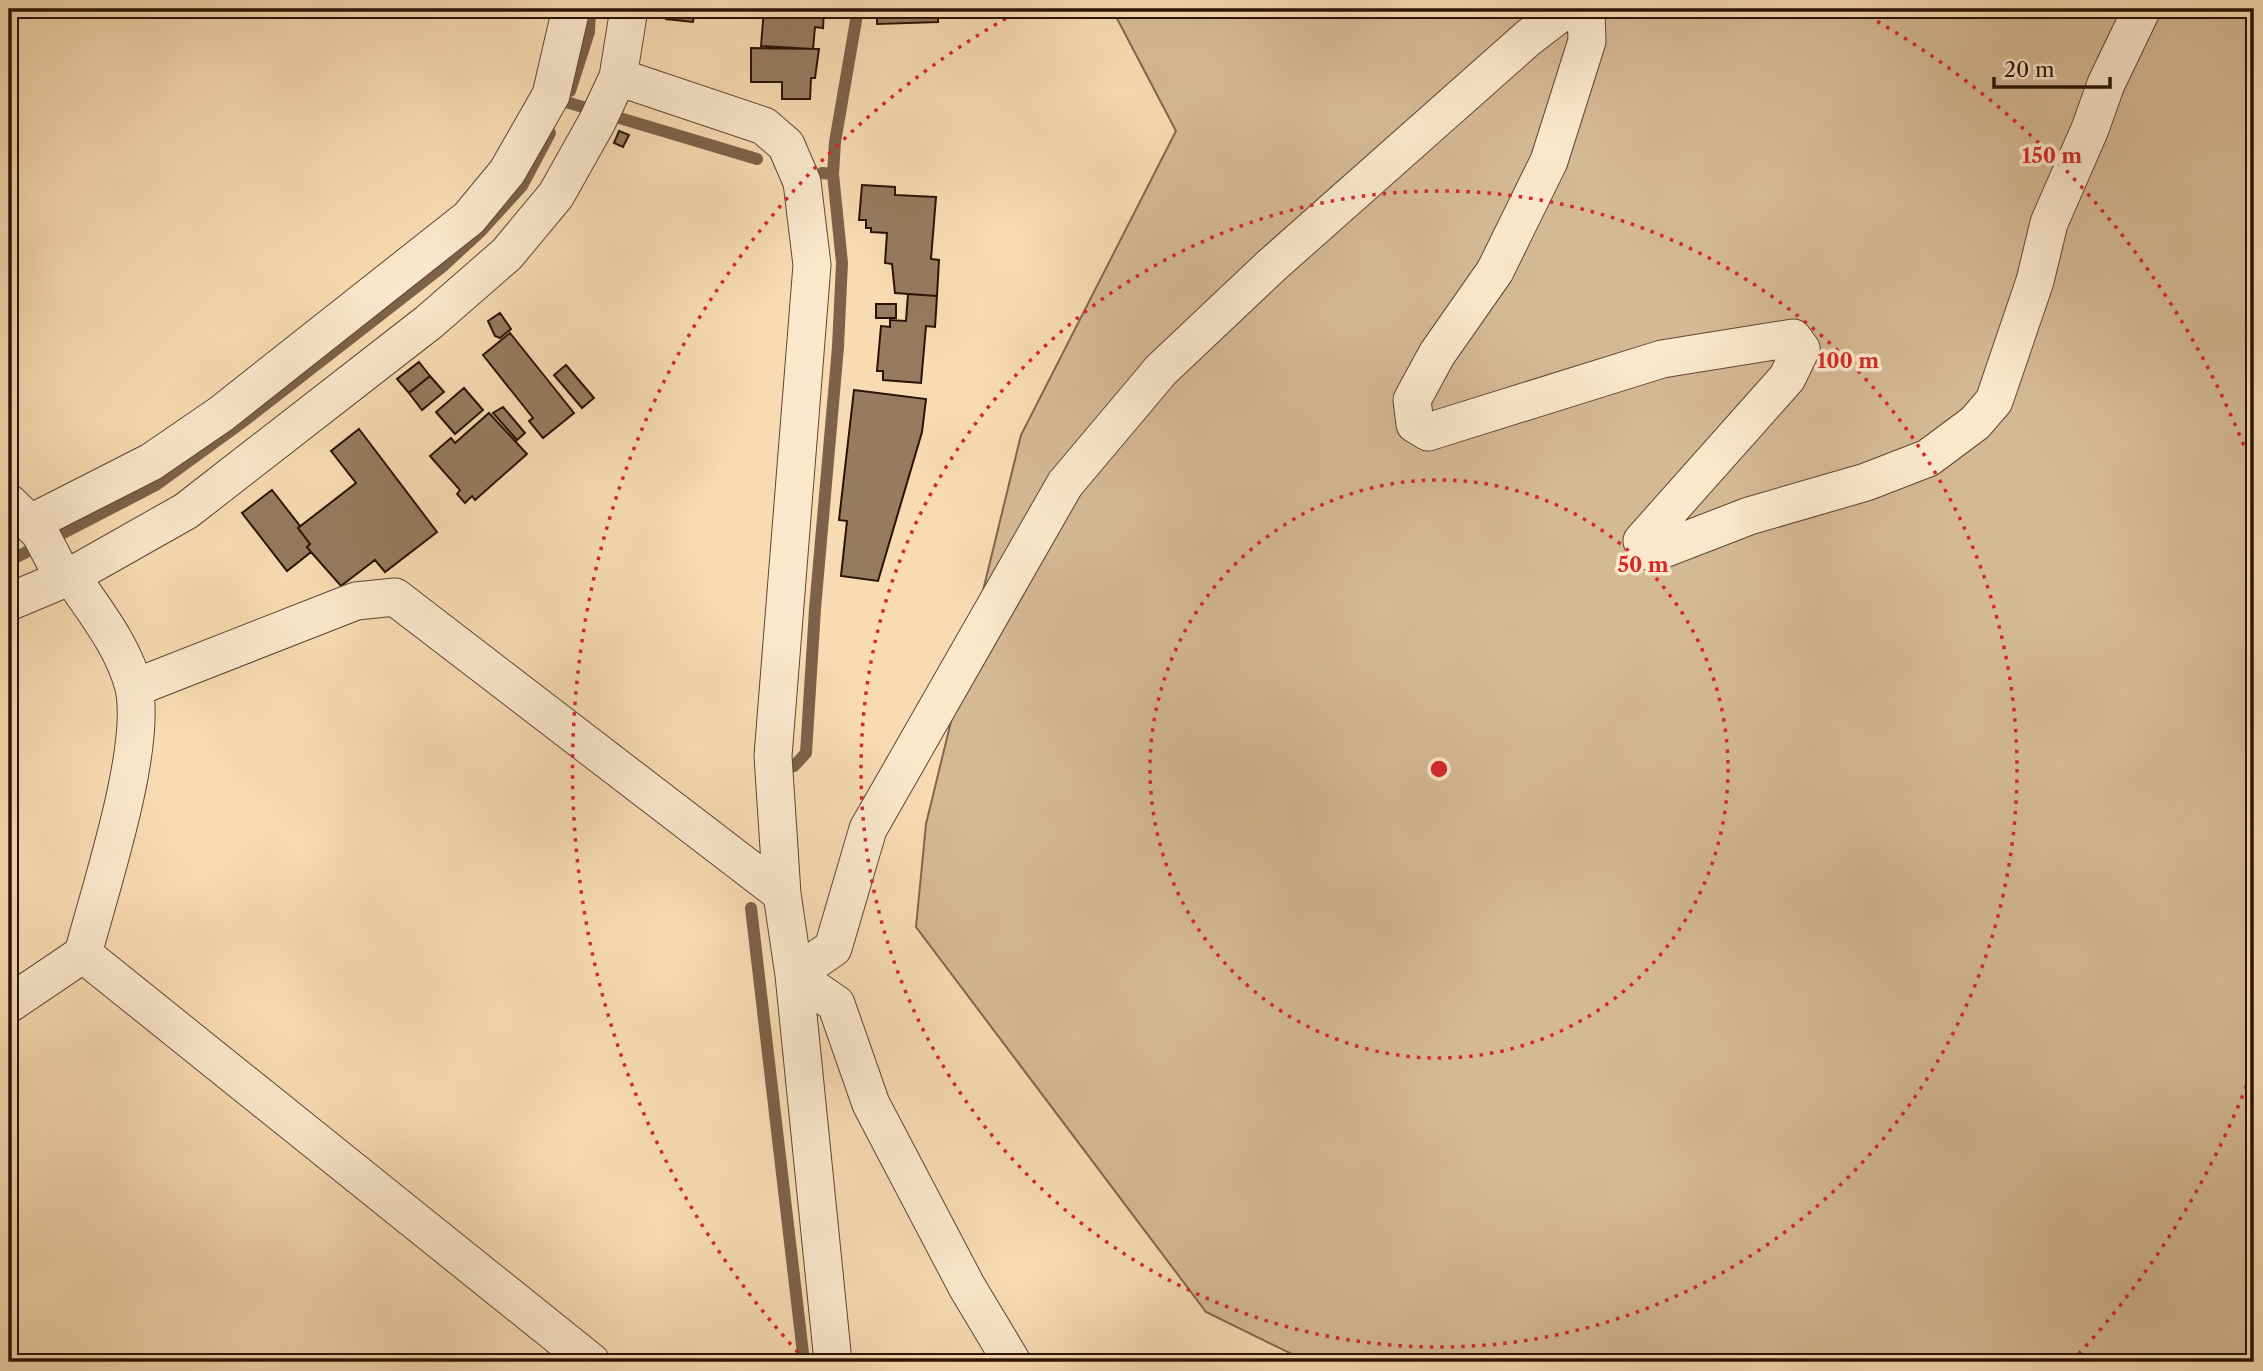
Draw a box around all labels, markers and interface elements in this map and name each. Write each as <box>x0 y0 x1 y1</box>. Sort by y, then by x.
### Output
scale bar <box>1994 46 2109 90</box>
text: 20 m <box>2004 57 2055 82</box>
text: 150 m <box>2022 143 2082 168</box>
text: 100 m <box>1817 348 1879 373</box>
text: 50 m <box>1617 552 1669 577</box>
centre of rings <box>1427 757 1451 781</box>

